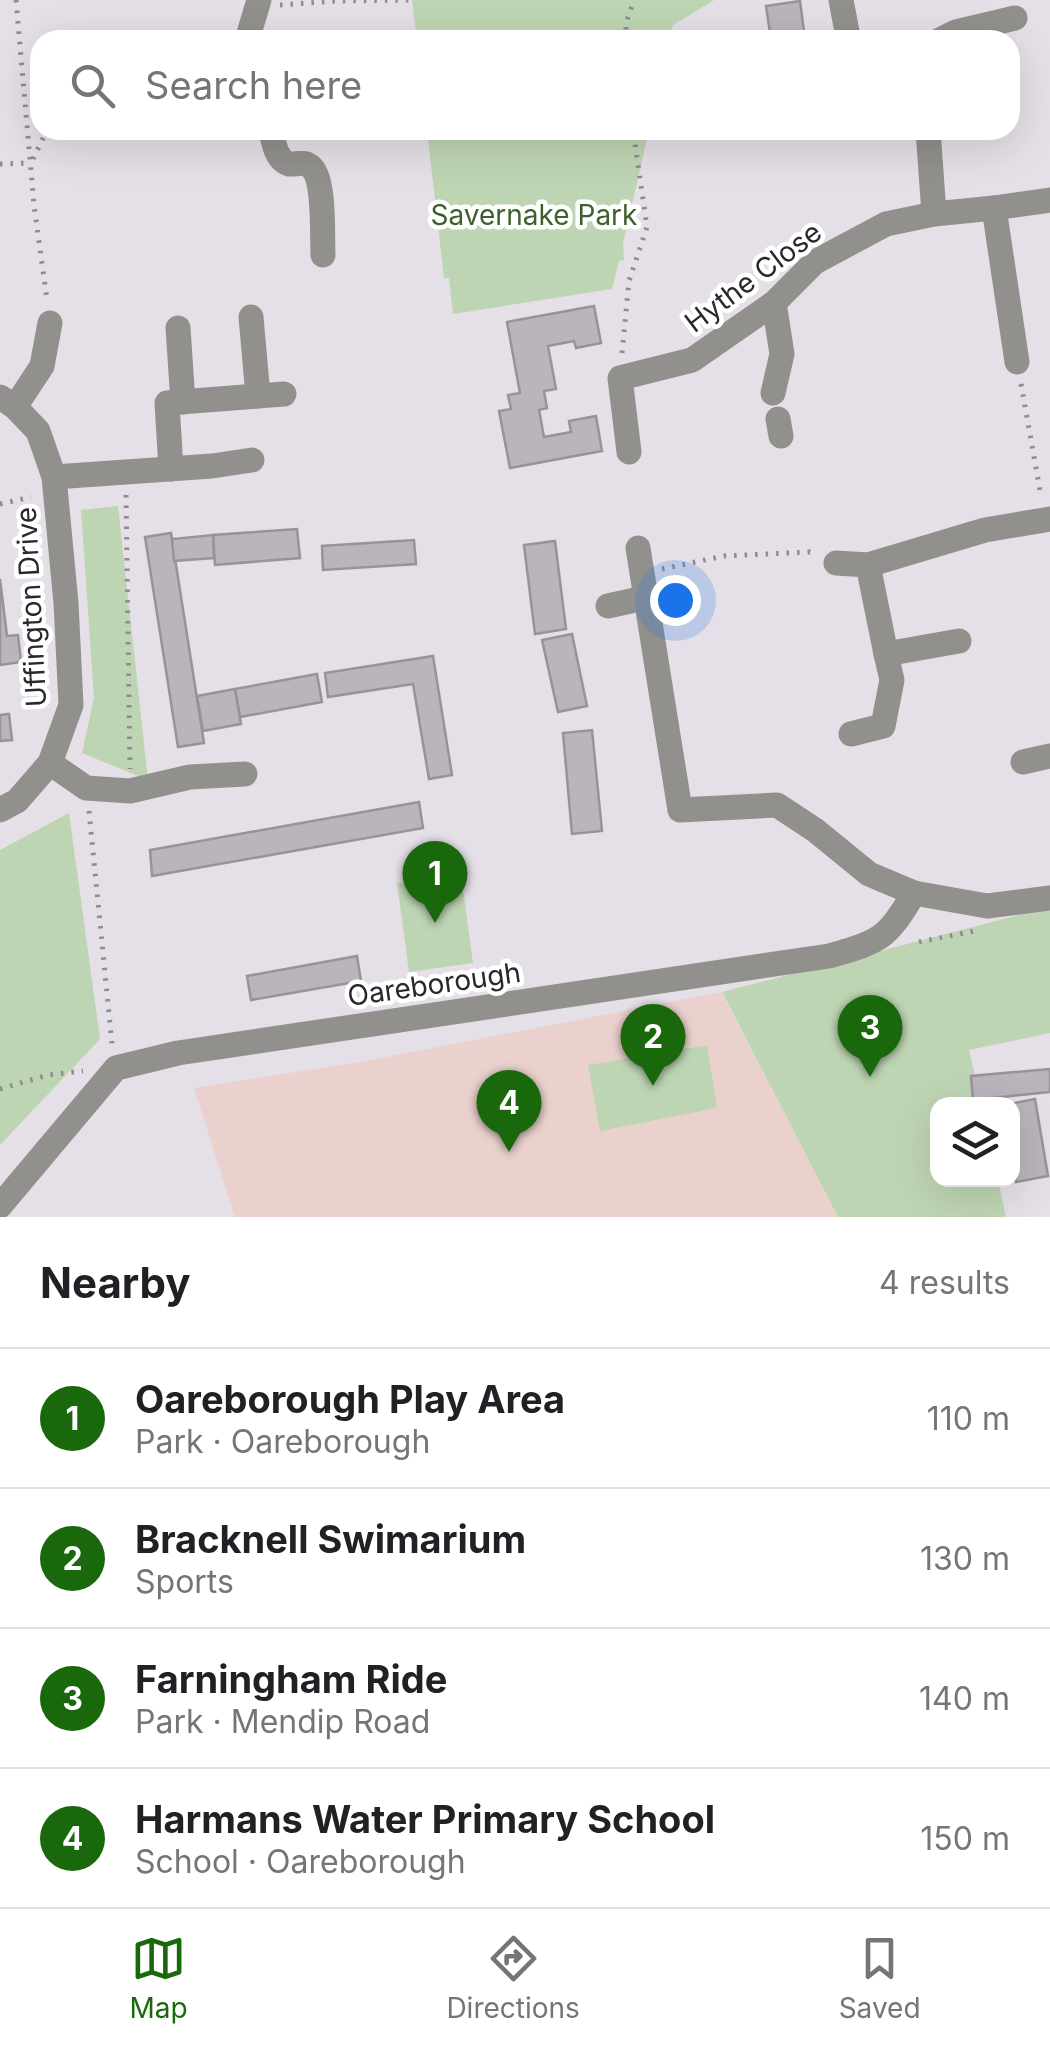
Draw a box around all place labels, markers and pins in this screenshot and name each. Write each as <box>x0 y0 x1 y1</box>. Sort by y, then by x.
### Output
pin: 1 <box>402 840 468 923</box>
pin: 3 <box>838 994 902 1077</box>
pin: 2 <box>620 1004 686 1086</box>
pin: 4 <box>476 1070 542 1152</box>

